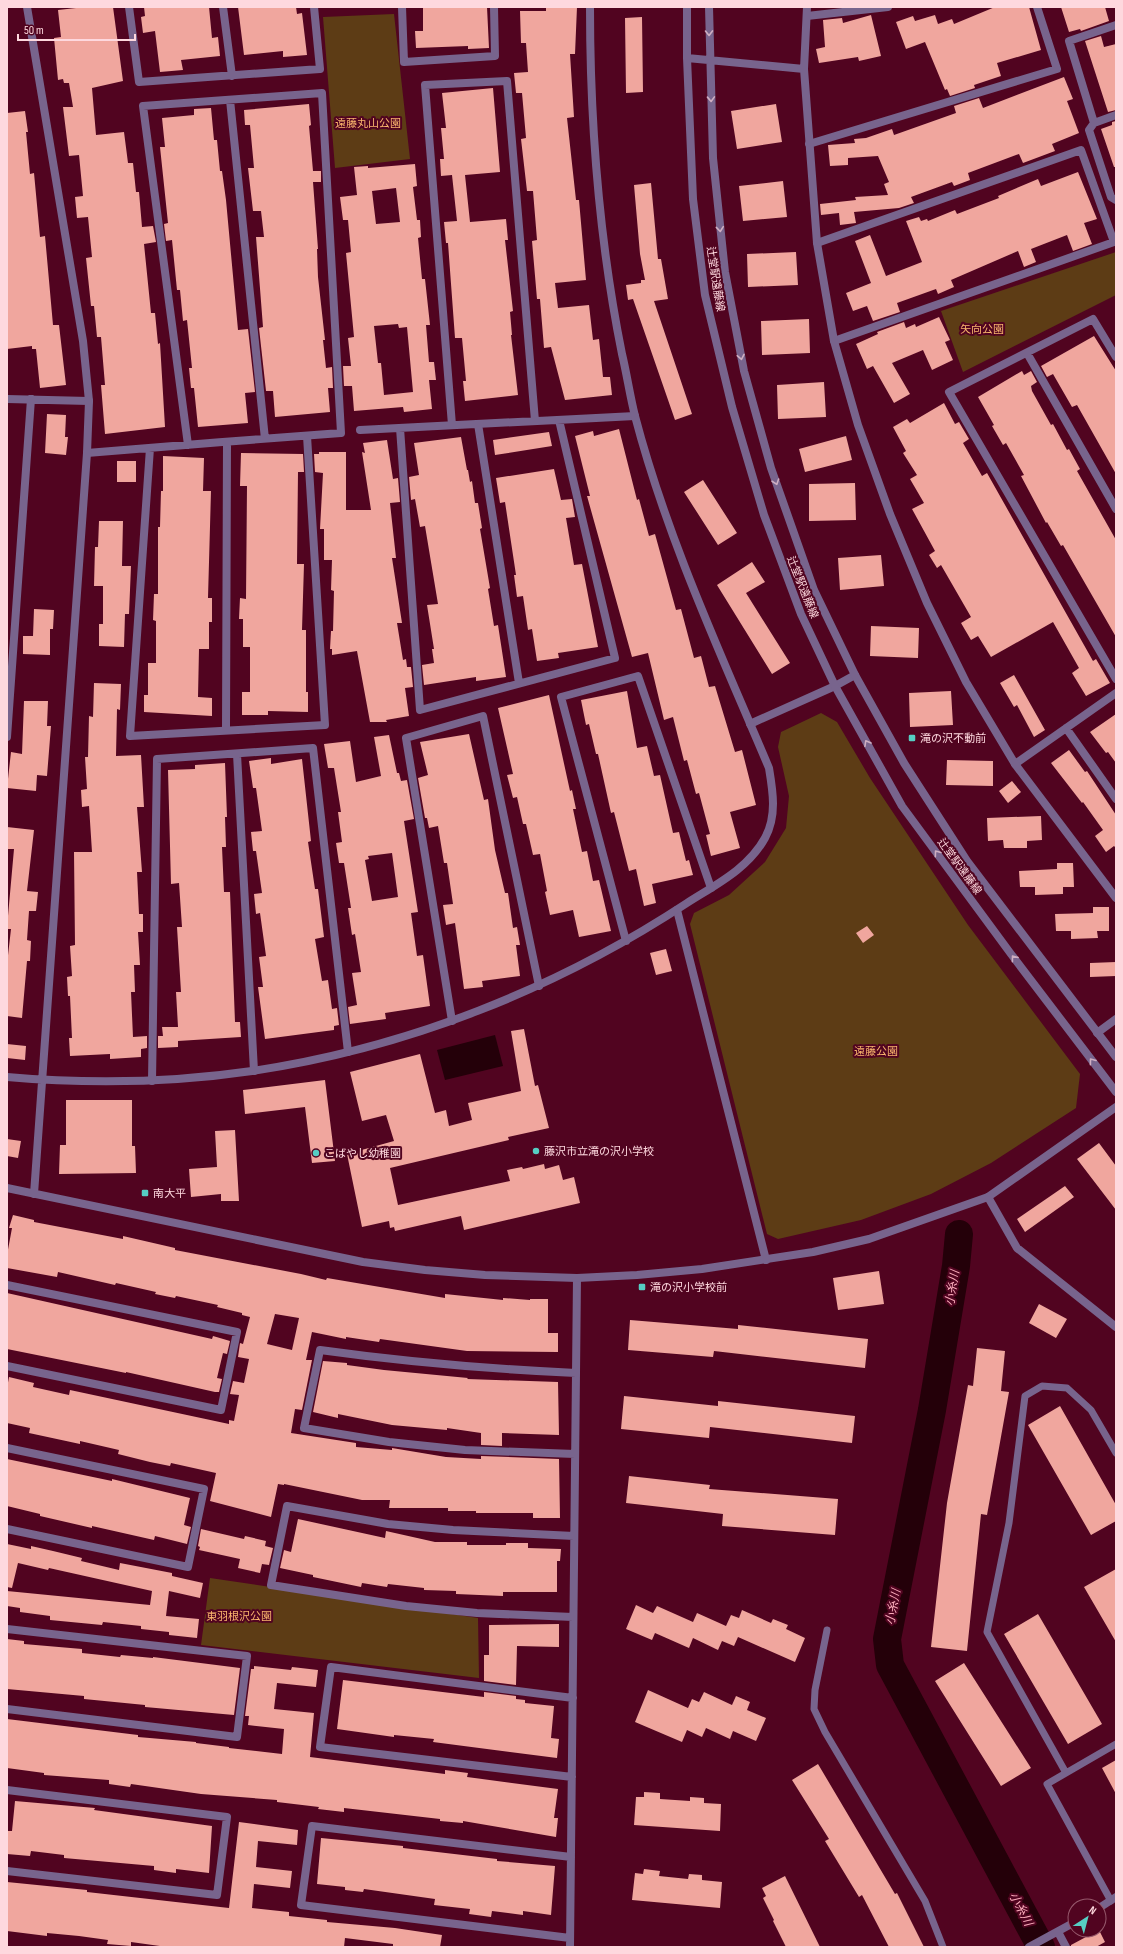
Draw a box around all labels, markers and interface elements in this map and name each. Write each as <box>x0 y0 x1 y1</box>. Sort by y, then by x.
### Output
scale bar <box>18 16 135 42</box>
text: 50 m <box>24 23 44 38</box>
one-way arrow <box>705 30 713 36</box>
one-way arrow <box>707 96 715 102</box>
park label: 遠藤丸山公園 <box>335 117 401 130</box>
one-way arrow <box>715 225 724 232</box>
street label: 辻堂駅遠藤線 <box>704 245 727 313</box>
park label: 矢向公園 <box>960 323 1004 336</box>
one-way arrow <box>736 354 745 360</box>
one-way arrow <box>772 478 780 485</box>
street label: 辻堂駅遠藤線 <box>784 554 821 620</box>
place label: 滝の沢不動前 <box>920 732 986 745</box>
marker: 滝の沢不動前 <box>907 733 917 743</box>
one-way arrow <box>865 740 872 747</box>
street label: 辻堂駅遠藤線 <box>935 836 984 897</box>
one-way arrow <box>934 850 942 857</box>
one-way arrow <box>1012 955 1019 962</box>
park label: 遠藤公園 <box>854 1045 898 1058</box>
one-way arrow <box>1090 1059 1097 1066</box>
place label: 藤沢市立滝の沢小学校 <box>544 1145 654 1158</box>
marker: 藤沢市立滝の沢小学校 <box>531 1146 541 1156</box>
place label: こばやし幼稚園 <box>324 1147 401 1160</box>
marker: こばやし幼稚園 <box>311 1148 321 1158</box>
place label: 南大平 <box>153 1187 186 1200</box>
marker: 南大平 <box>140 1188 150 1198</box>
water label: 小糸川 <box>942 1267 963 1307</box>
place label: 滝の沢小学校前 <box>650 1281 727 1294</box>
marker: 滝の沢小学校前 <box>637 1282 647 1292</box>
water label: 小糸川 <box>883 1586 905 1626</box>
park label: 東羽根沢公園 <box>206 1610 272 1623</box>
water label: 小糸川 <box>1005 1890 1037 1930</box>
north arrow <box>1067 1898 1107 1938</box>
text: N <box>1086 1903 1099 1917</box>

